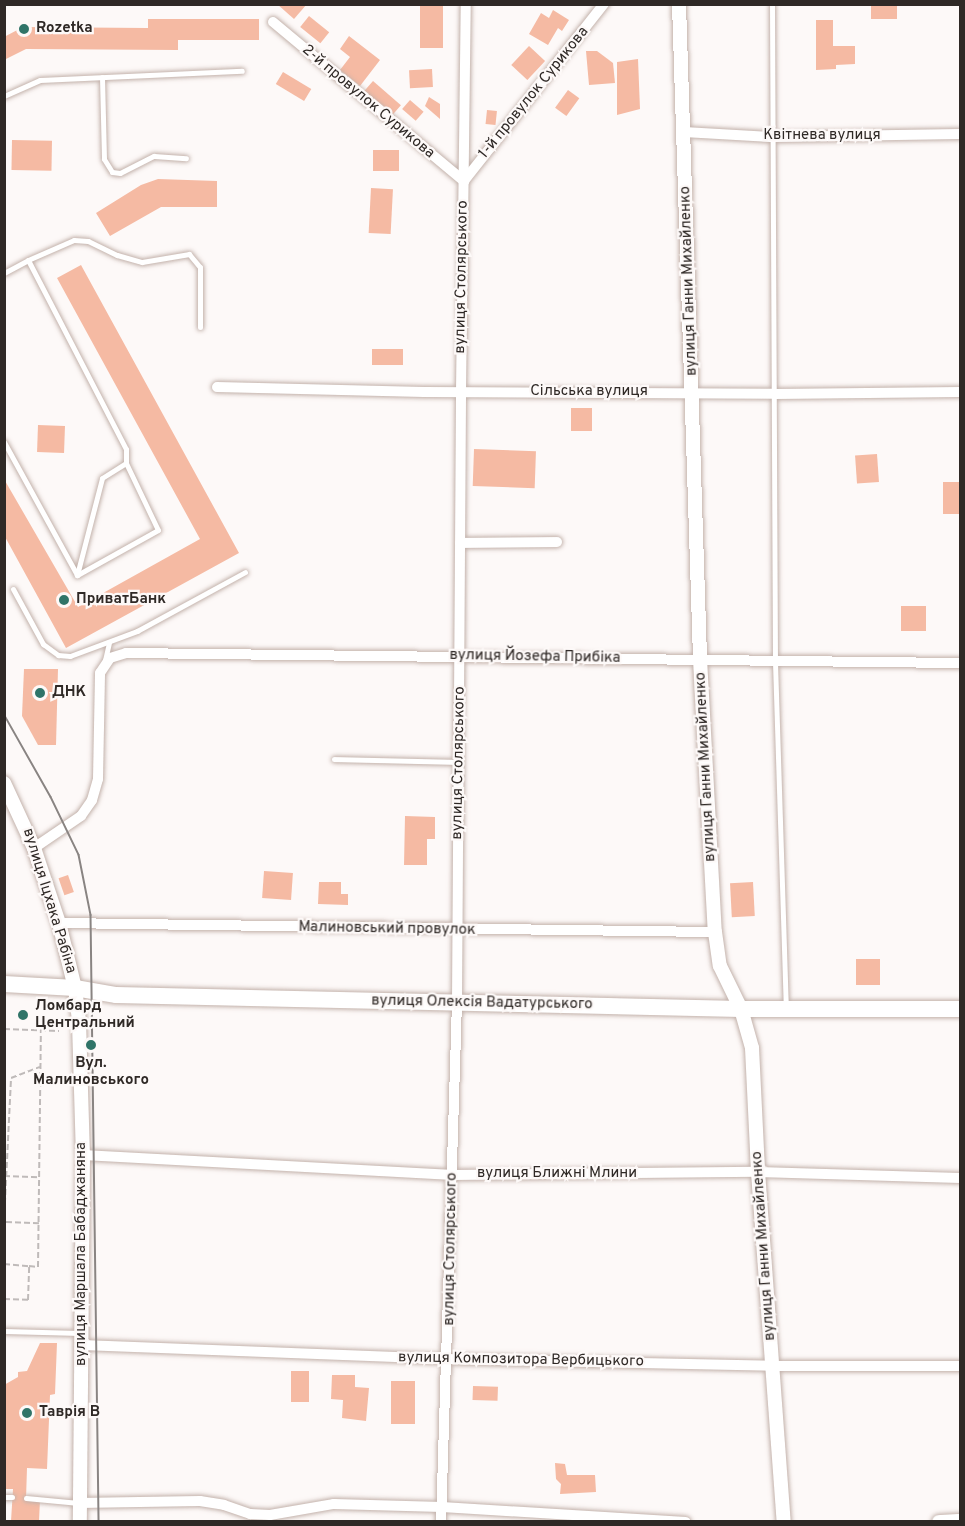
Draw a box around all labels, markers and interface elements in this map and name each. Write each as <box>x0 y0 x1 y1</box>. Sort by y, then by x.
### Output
place label: Rozetka <box>36 20 93 38</box>
marker: Rozetka <box>17 22 31 36</box>
street label: 1-й провулок Сурикова <box>475 23 593 163</box>
street label: 2-й провулок Сурикова <box>298 41 438 163</box>
street label: Квітнева вулиця <box>763 127 881 145</box>
street label: вулиця Ганни Михайленко <box>677 186 701 376</box>
street label: вулиця Столярського <box>452 200 472 354</box>
street label: Сільська вулиця <box>530 383 648 401</box>
place label: ПриватБанк <box>76 591 166 609</box>
marker: ПриватБанк <box>57 593 71 607</box>
street label: вулиця Йозефа Прибіка <box>449 647 621 667</box>
street label: вулиця Ганни Михайленко <box>692 672 720 862</box>
place label: ДНК <box>52 684 86 702</box>
marker: ДНК <box>33 686 47 700</box>
street label: вулиця Столярського <box>449 686 469 840</box>
street label: вулиця Іцхака Рабіна <box>18 826 80 976</box>
street label: Малиновський провулок <box>298 918 476 940</box>
street label: вулиця Олексія Вадатурського <box>371 992 593 1014</box>
place label: Ломбард Центральний <box>35 997 135 1032</box>
marker: Ломбард Центральний <box>16 1008 30 1022</box>
marker: Вул. Малиновського <box>84 1038 98 1052</box>
place label: Вул. Малиновського <box>33 1054 149 1089</box>
street label: вулиця Маршала Бабаджаняна <box>73 1142 91 1366</box>
street label: вулиця Ганни Михайленко <box>748 1151 780 1341</box>
street label: вулиця Ближні Млини <box>477 1165 637 1183</box>
street label: вулиця Столярського <box>441 1172 461 1326</box>
street label: вулиця Композитора Вербицького <box>398 1349 644 1371</box>
place label: Таврія В <box>39 1404 100 1422</box>
marker: Таврія В <box>20 1406 34 1420</box>

